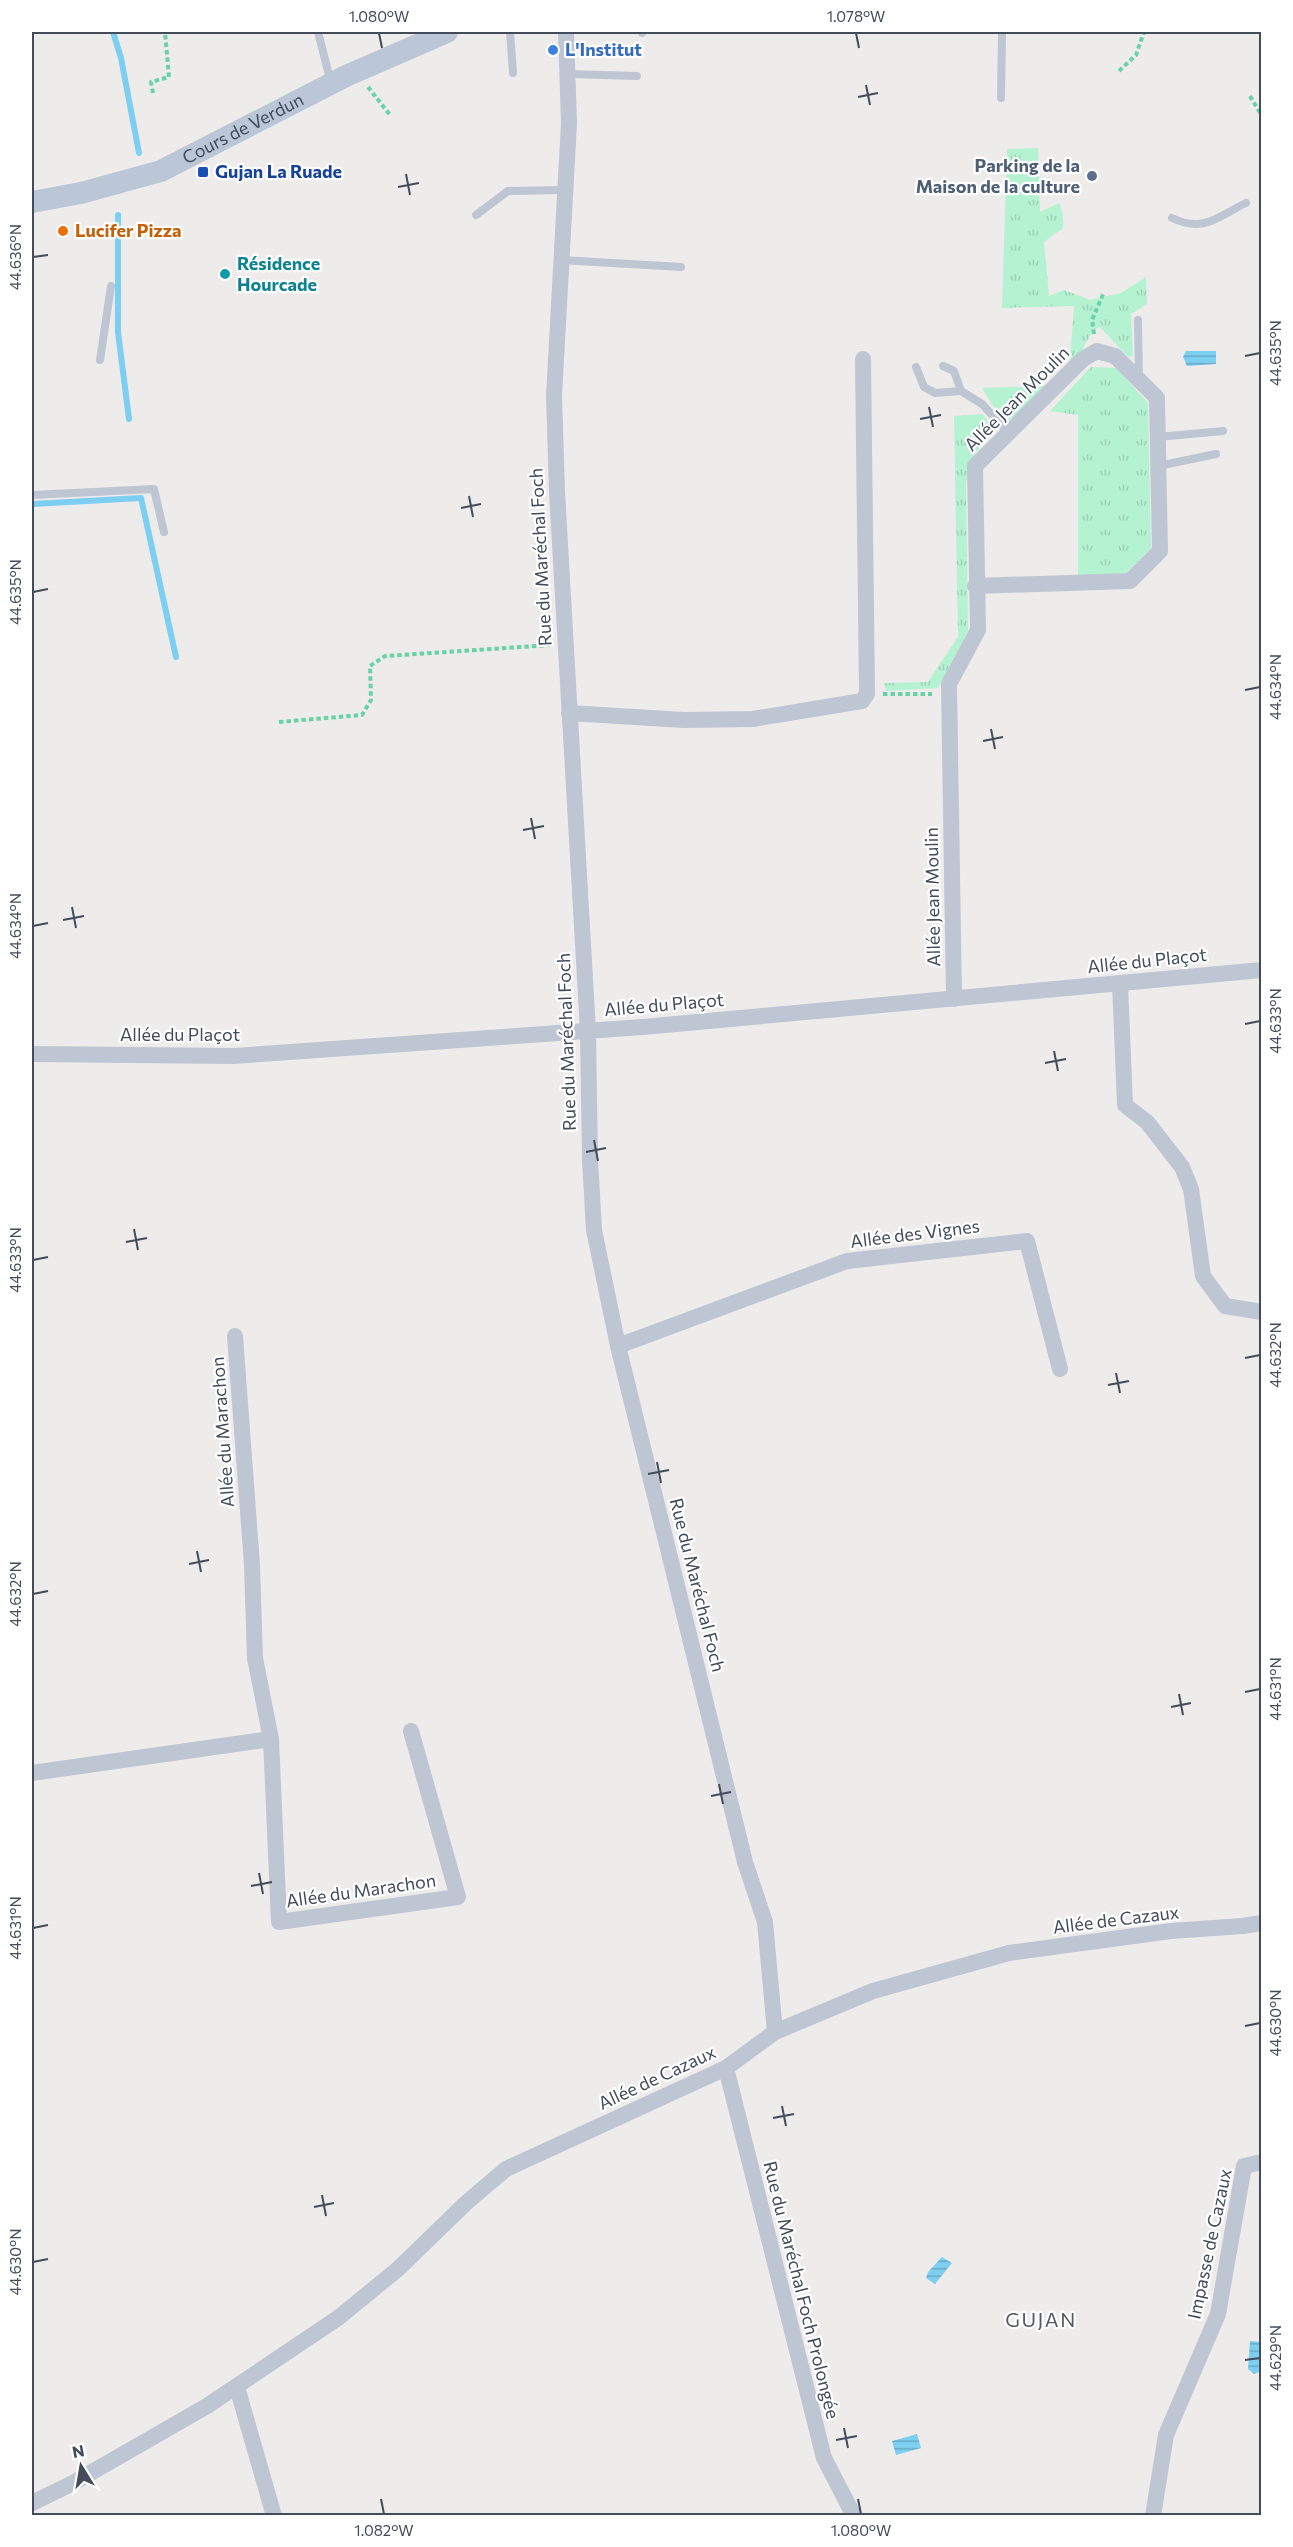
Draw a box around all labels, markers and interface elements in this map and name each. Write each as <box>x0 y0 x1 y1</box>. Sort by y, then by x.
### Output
text: 1.080°W <box>349 7 409 25</box>
text: 1.078°W <box>827 7 885 25</box>
place label: L'Institut <box>565 38 642 60</box>
marker: L'Institut <box>546 43 560 57</box>
street label: Cours de Verdun <box>178 88 307 168</box>
place label: Parking de la Maison de la culture <box>916 154 1080 197</box>
place label: Gujan La Ruade <box>215 160 342 182</box>
marker: Gujan La Ruade <box>196 165 210 179</box>
marker: Parking de la Maison de la culture <box>1085 169 1099 183</box>
place label: Lucifer Pizza <box>75 219 182 241</box>
text: 44.636°N <box>6 224 24 290</box>
marker: Lucifer Pizza <box>56 224 70 238</box>
place label: Résidence Hourcade <box>237 252 320 295</box>
marker: Résidence Hourcade <box>218 267 232 281</box>
text: 44.635°N <box>1266 320 1284 386</box>
street label: Allée Jean Moulin <box>959 341 1073 455</box>
street label: Rue du Maréchal Foch <box>524 467 556 647</box>
text: 44.635°N <box>6 559 24 625</box>
text: 44.634°N <box>1266 654 1284 720</box>
street label: Allée Jean Moulin <box>920 827 944 967</box>
text: 44.634°N <box>6 893 24 959</box>
street label: Allée du Plaçot <box>1086 943 1208 977</box>
street label: Rue du Maréchal Foch <box>552 953 580 1131</box>
street label: Allée du Plaçot <box>603 988 725 1020</box>
text: 44.633°N <box>1266 988 1284 1054</box>
street label: Allée du Plaçot <box>120 1023 240 1045</box>
street label: Allée des Vignes <box>849 1214 981 1252</box>
text: 44.633°N <box>6 1227 24 1293</box>
text: 44.632°N <box>1266 1322 1284 1388</box>
street label: Allée du Marachon <box>206 1356 238 1508</box>
street label: Rue du Maréchal Foch <box>666 1496 730 1674</box>
text: 44.632°N <box>6 1561 24 1627</box>
text: 44.631°N <box>1266 1657 1284 1721</box>
street label: Allée du Marachon <box>285 1869 437 1911</box>
text: 44.631°N <box>6 1896 24 1960</box>
street label: Allée de Cazaux <box>1051 1900 1181 1938</box>
text: 44.630°N <box>1266 1990 1284 2056</box>
street label: Allée de Cazaux <box>594 2040 719 2114</box>
street label: Rue du Maréchal Foch Prolongée <box>759 2159 845 2421</box>
street label: Impasse de Cazaux <box>1182 2166 1236 2321</box>
text: 44.630°N <box>6 2229 24 2295</box>
district label: GUJAN <box>1005 2307 1077 2331</box>
text: 44.629°N <box>1266 2325 1284 2391</box>
north arrow <box>51 2436 111 2496</box>
text: N <box>70 2440 86 2461</box>
text: 1.082°W <box>354 2521 414 2539</box>
text: 1.080°W <box>831 2521 891 2539</box>

